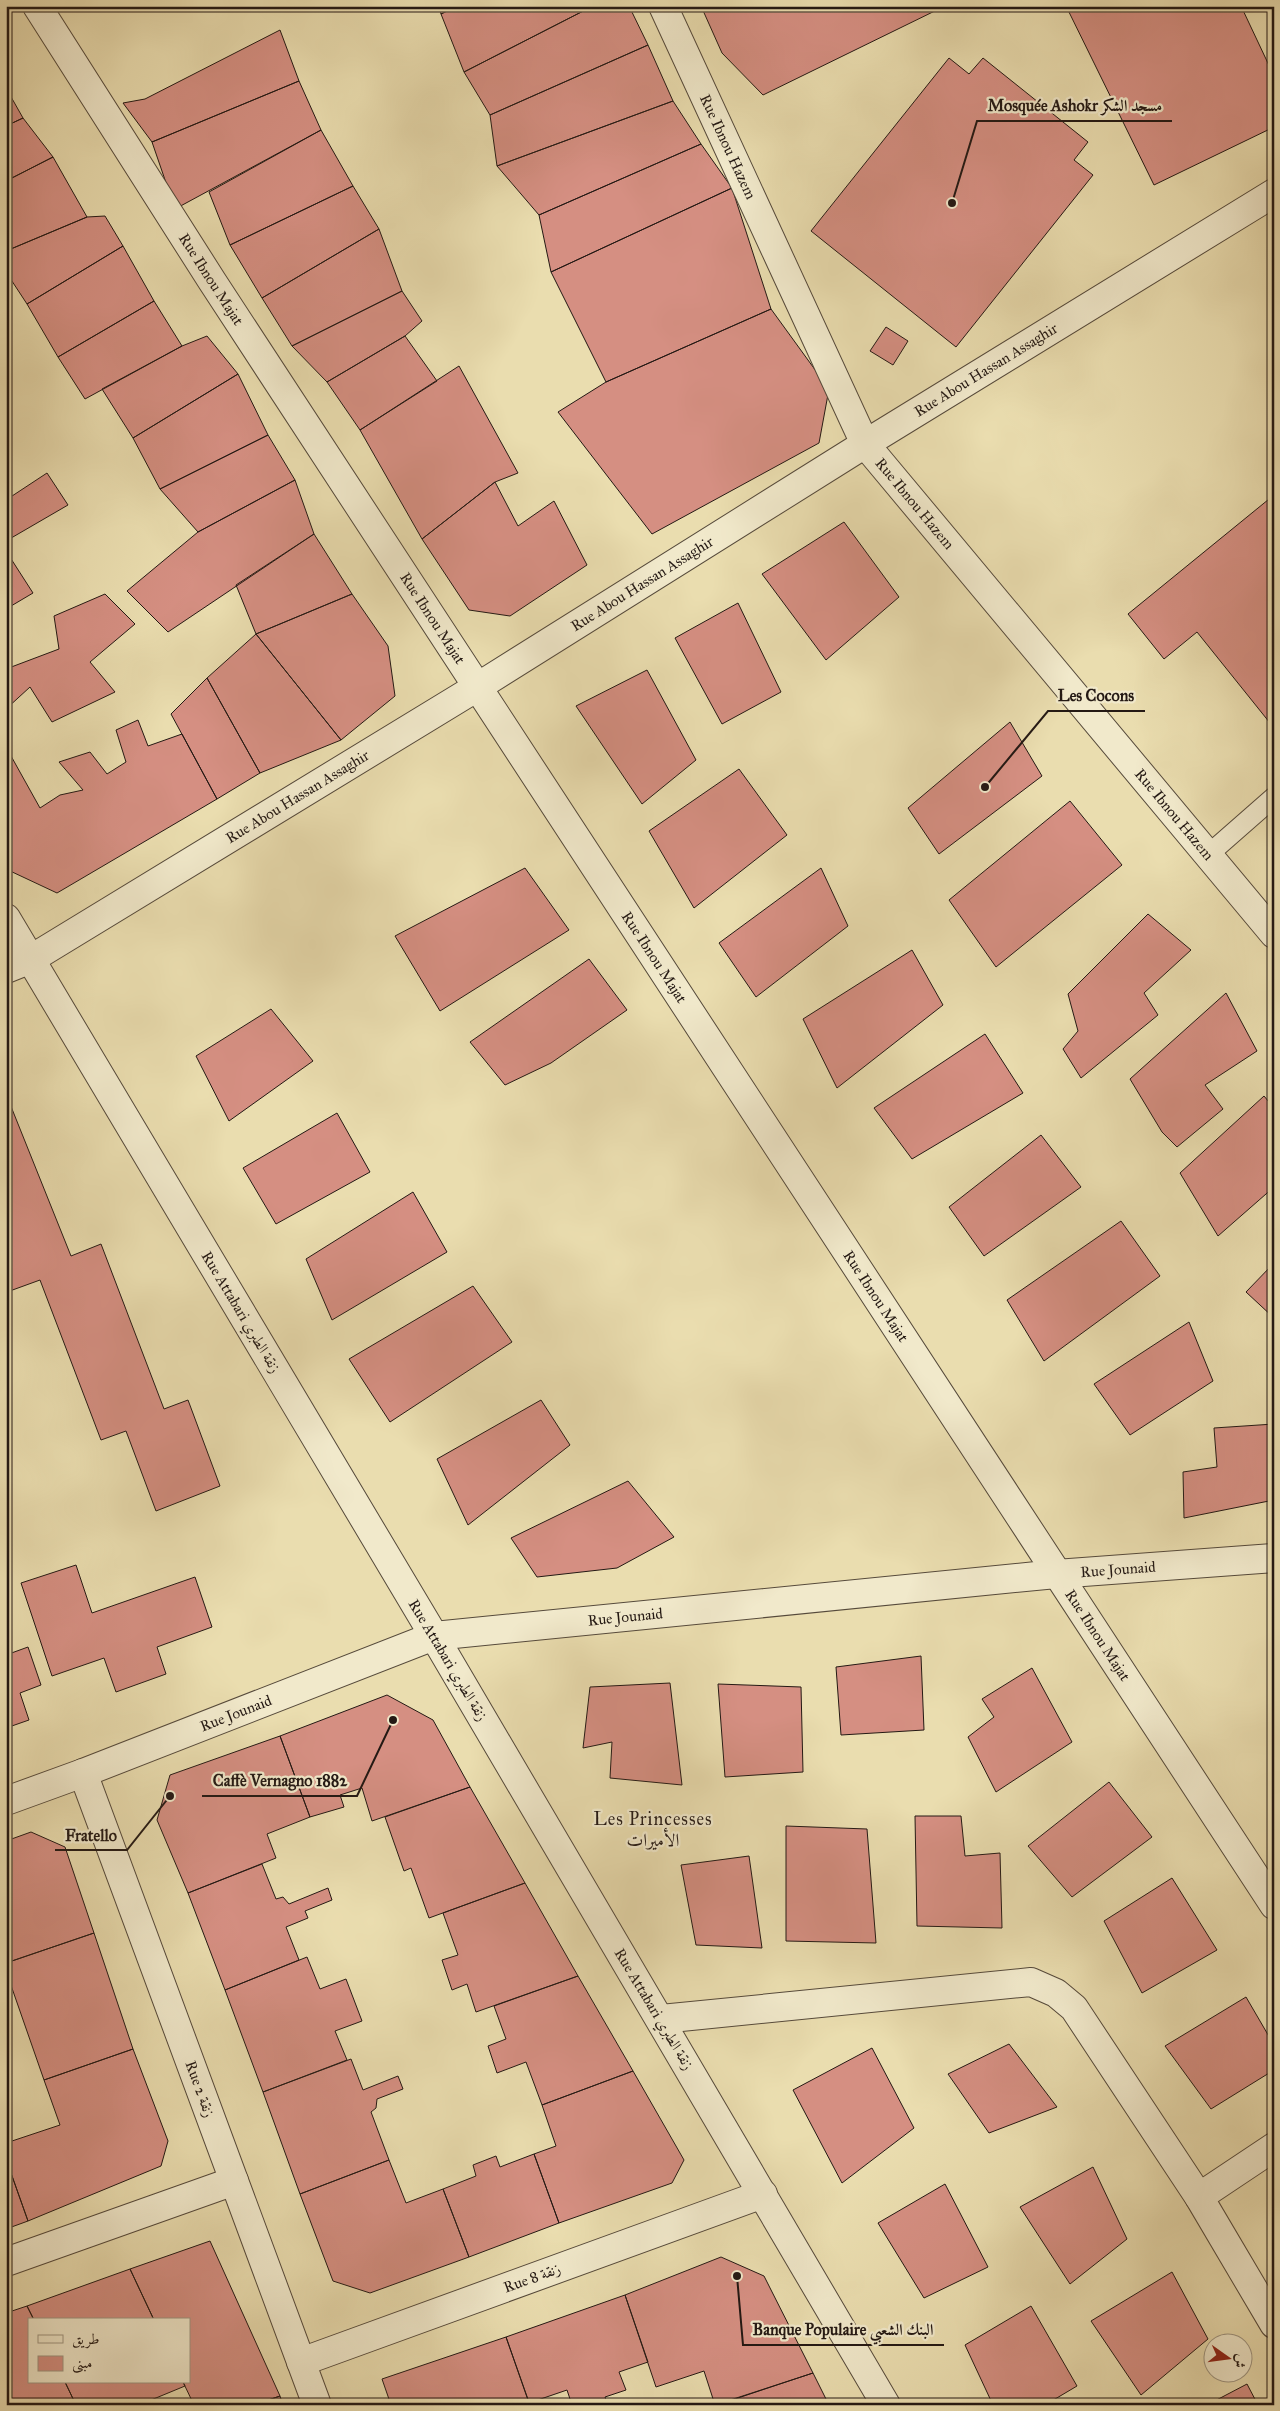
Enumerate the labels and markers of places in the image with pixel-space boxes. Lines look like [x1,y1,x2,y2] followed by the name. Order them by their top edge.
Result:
[977,90,1172,121] callout: Mosquée Ashokr مسجد الشكر
[1048,680,1145,711] callout: Les Cocons
[202,1765,357,1796] callout: Caffè Vernagno 1882
[55,1819,127,1850] callout: Fratello
[743,2314,944,2345] callout: Banque Populaire البنك الشعبي

